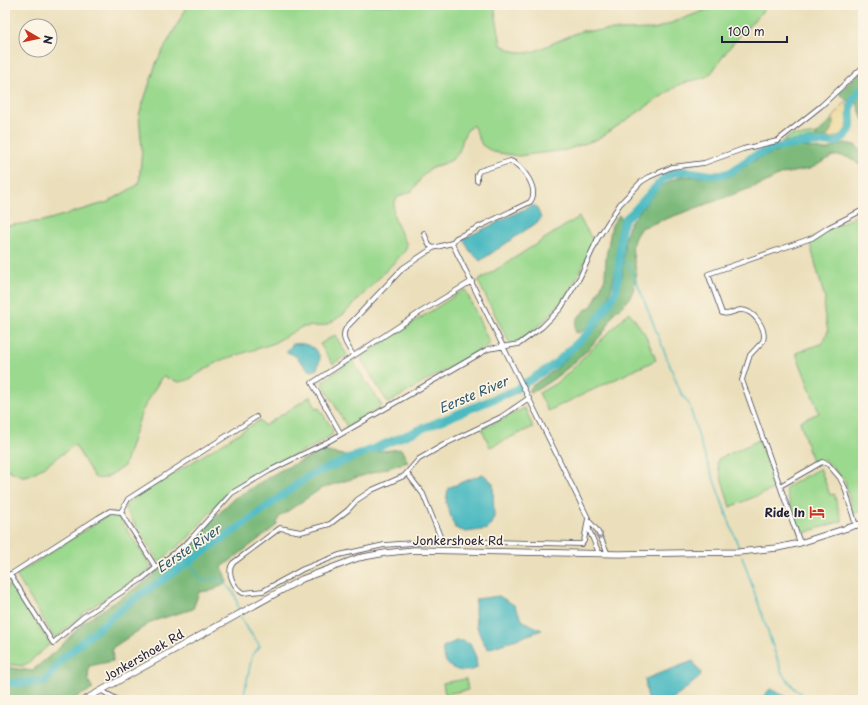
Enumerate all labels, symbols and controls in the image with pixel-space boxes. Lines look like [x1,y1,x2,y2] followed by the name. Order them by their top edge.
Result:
[18,18,58,58] north arrow
[722,18,787,44] scale bar
[728,22,765,40] text: 100 m
[39,34,57,46] text: N
[435,370,513,417] water label: Eerste River
[765,503,805,521] place label: Ride In
[808,503,826,521] hotel icon: Ride In
[152,518,226,576] water label: Eerste River
[413,531,504,549] street label: Jonkershoek Rd
[595,531,603,539] one-way arrow
[99,624,187,686] street label: Jonkershoek Rd

